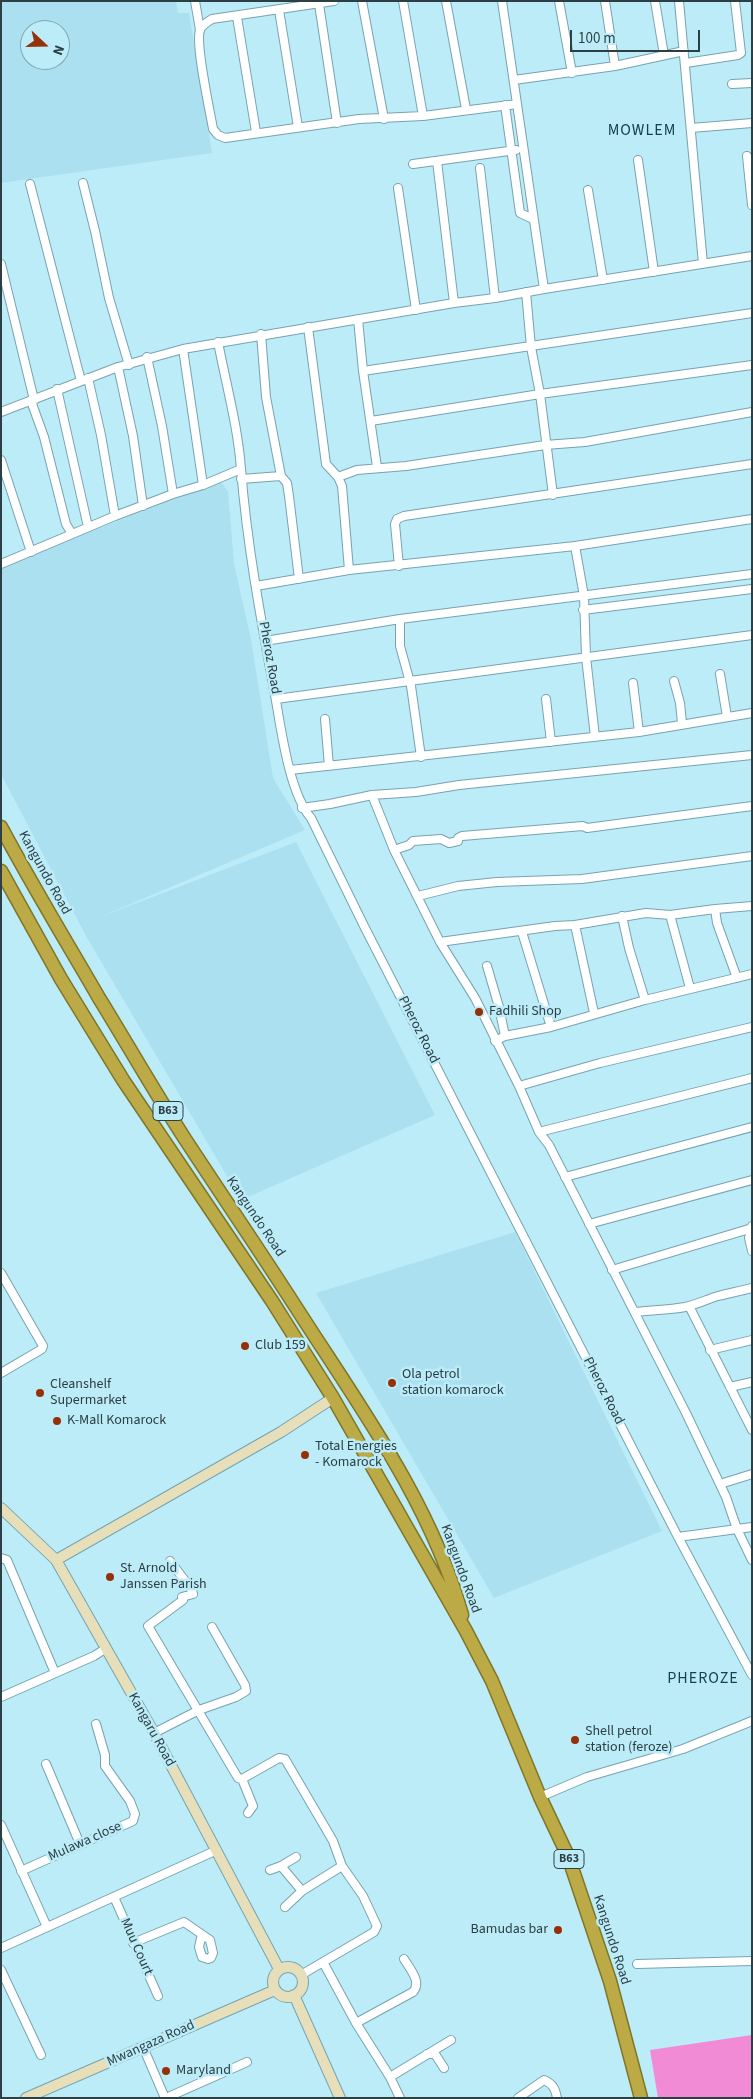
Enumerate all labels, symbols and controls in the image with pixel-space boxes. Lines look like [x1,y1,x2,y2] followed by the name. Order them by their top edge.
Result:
[20,20,70,70] north arrow
[573,20,703,52] scale bar
[578,28,616,49] text: 100 m
[47,42,69,58] text: N
[607,121,677,141] district label: MOWLEM
[254,620,284,696] street label: Pheroz Road
[14,828,74,918] street label: Kangundo Road
[394,993,442,1067] street label: Pheroz Road
[489,1004,562,1020] place label: Fadhili Shop
[473,1006,485,1018] marker: Fadhili Shop
[153,1102,183,1120] road number: B63
[222,1174,288,1260] street label: Kangundo Road
[255,1338,306,1354] place label: Club 159
[239,1340,251,1352] marker: Club 159
[579,1354,627,1428] street label: Pheroz Road
[402,1367,504,1400] place label: Ola petrol station komarock
[50,1377,126,1410] place label: Cleanshelf Supermarket
[386,1377,398,1389] marker: Ola petrol station komarock
[34,1387,46,1399] marker: Cleanshelf Supermarket
[67,1413,166,1429] place label: K-Mall Komarock
[51,1415,63,1427] marker: K-Mall Komarock
[315,1439,397,1471] place label: Total Energies - Komarock
[299,1449,311,1461] marker: Total Energies - Komarock
[436,1522,484,1616] street label: Kangundo Road
[120,1561,207,1594] place label: St. Arnold Janssen Parish
[104,1571,116,1583] marker: St. Arnold Janssen Parish
[666,1669,740,1689] district label: PHEROZE
[124,1690,178,1770] street label: Kangaru Road
[585,1724,672,1756] place label: Shell petrol station (feroze)
[569,1734,581,1746] marker: Shell petrol station (feroze)
[46,1818,124,1866] street label: Mulawa close
[554,1850,584,1868] road number: B63
[589,1893,633,1987] street label: Kangundo Road
[116,1916,156,1978] street label: Muu Court
[471,1922,548,1938] place label: Bamudas bar
[552,1924,564,1936] marker: Bamudas bar
[105,2017,197,2071] street label: Mwangaza Road
[176,2063,231,2079] place label: Maryland
[160,2065,172,2077] marker: Maryland

